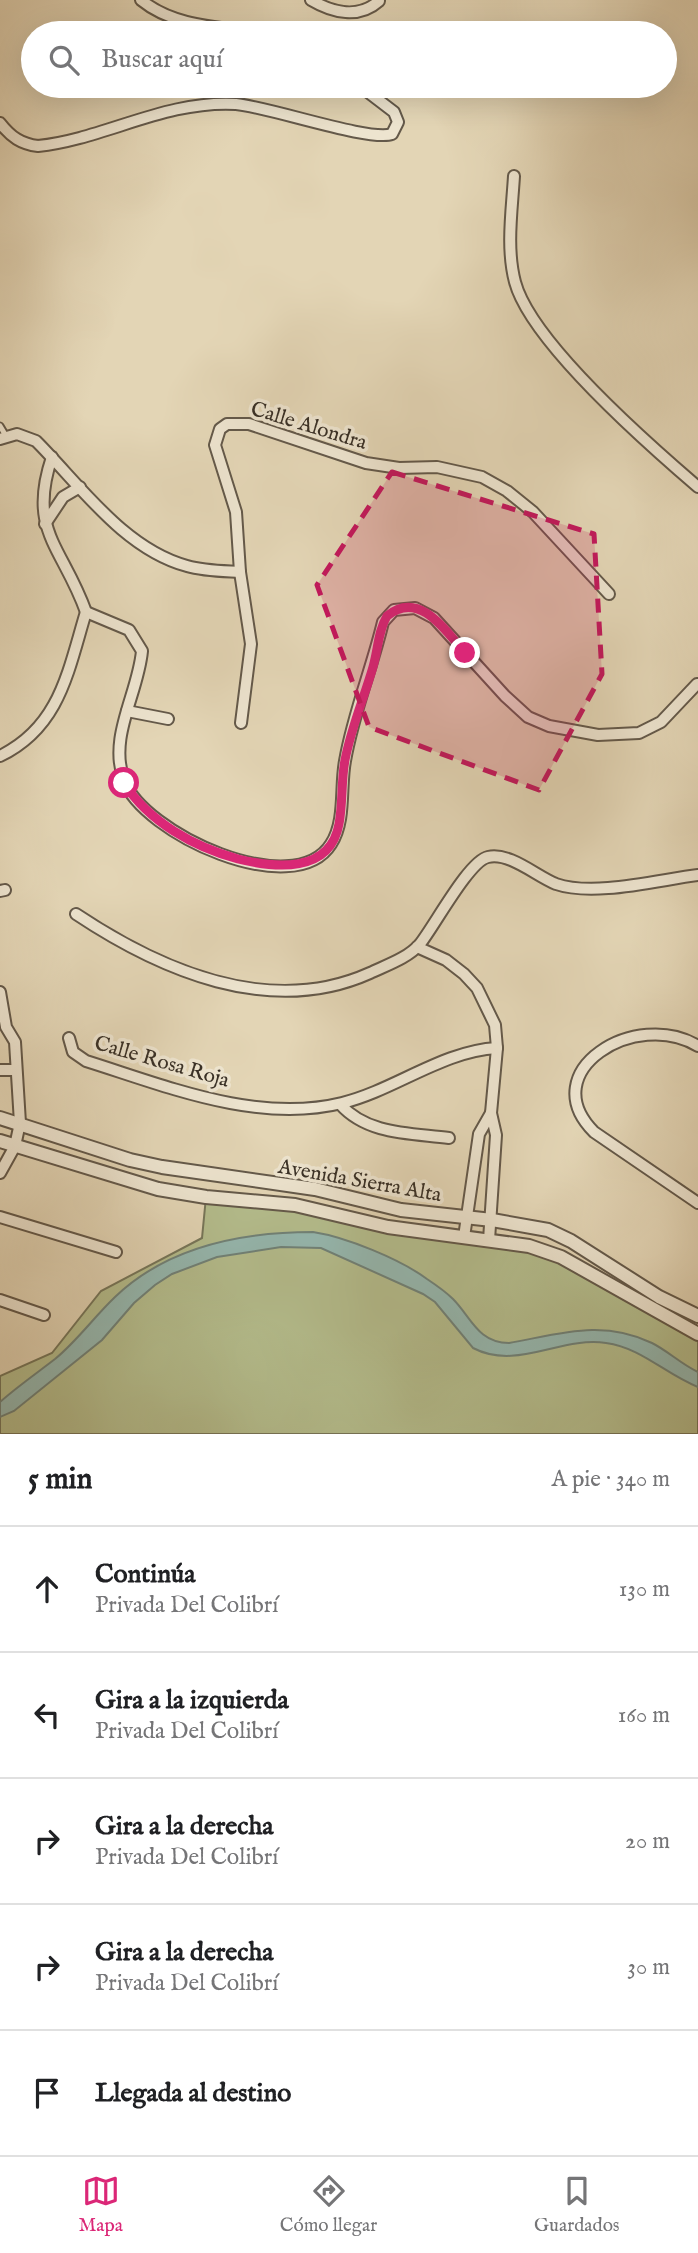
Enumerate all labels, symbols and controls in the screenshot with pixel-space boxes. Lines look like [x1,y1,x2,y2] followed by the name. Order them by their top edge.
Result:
[21,21,677,98] search box
[45,41,83,79] icon: search
[101,43,223,76] text: Buscar aquí
[247,396,371,457] street label: Calle Alondra
[449,637,480,668] route end
[108,767,139,798] route start
[91,1030,233,1095] street label: Calle Rosa Roja
[275,1154,444,1209] street label: Avenida Sierra Alta
[28,1461,93,1499] text: 5 min
[551,1465,670,1494] text: A pie · 340 m
[95,1558,196,1591] text: Continúa
[28,1570,66,1608] icon: ahead
[619,1575,670,1604] text: 130 m
[95,1591,278,1620] text: Privada Del Colibrí
[95,1684,289,1717] text: Gira a la izquierda
[28,1696,66,1734] icon: left
[618,1701,670,1730] text: 160 m
[95,1717,278,1746] text: Privada Del Colibrí
[95,1810,274,1843] text: Gira a la derecha
[28,1822,66,1860] icon: right
[625,1827,670,1856] text: 20 m
[95,1843,278,1872] text: Privada Del Colibrí
[95,1936,274,1969] text: Gira a la derecha
[28,1948,66,1986] icon: right
[627,1953,670,1982] text: 30 m
[95,1969,278,1998] text: Privada Del Colibrí
[28,2074,66,2112] icon: arrive
[95,2077,291,2110] text: Llegada al destino
[78,2172,123,2238] tab: Mapa
[280,2172,377,2238] tab: Cómo llegar
[534,2172,620,2238] tab: Guardados

